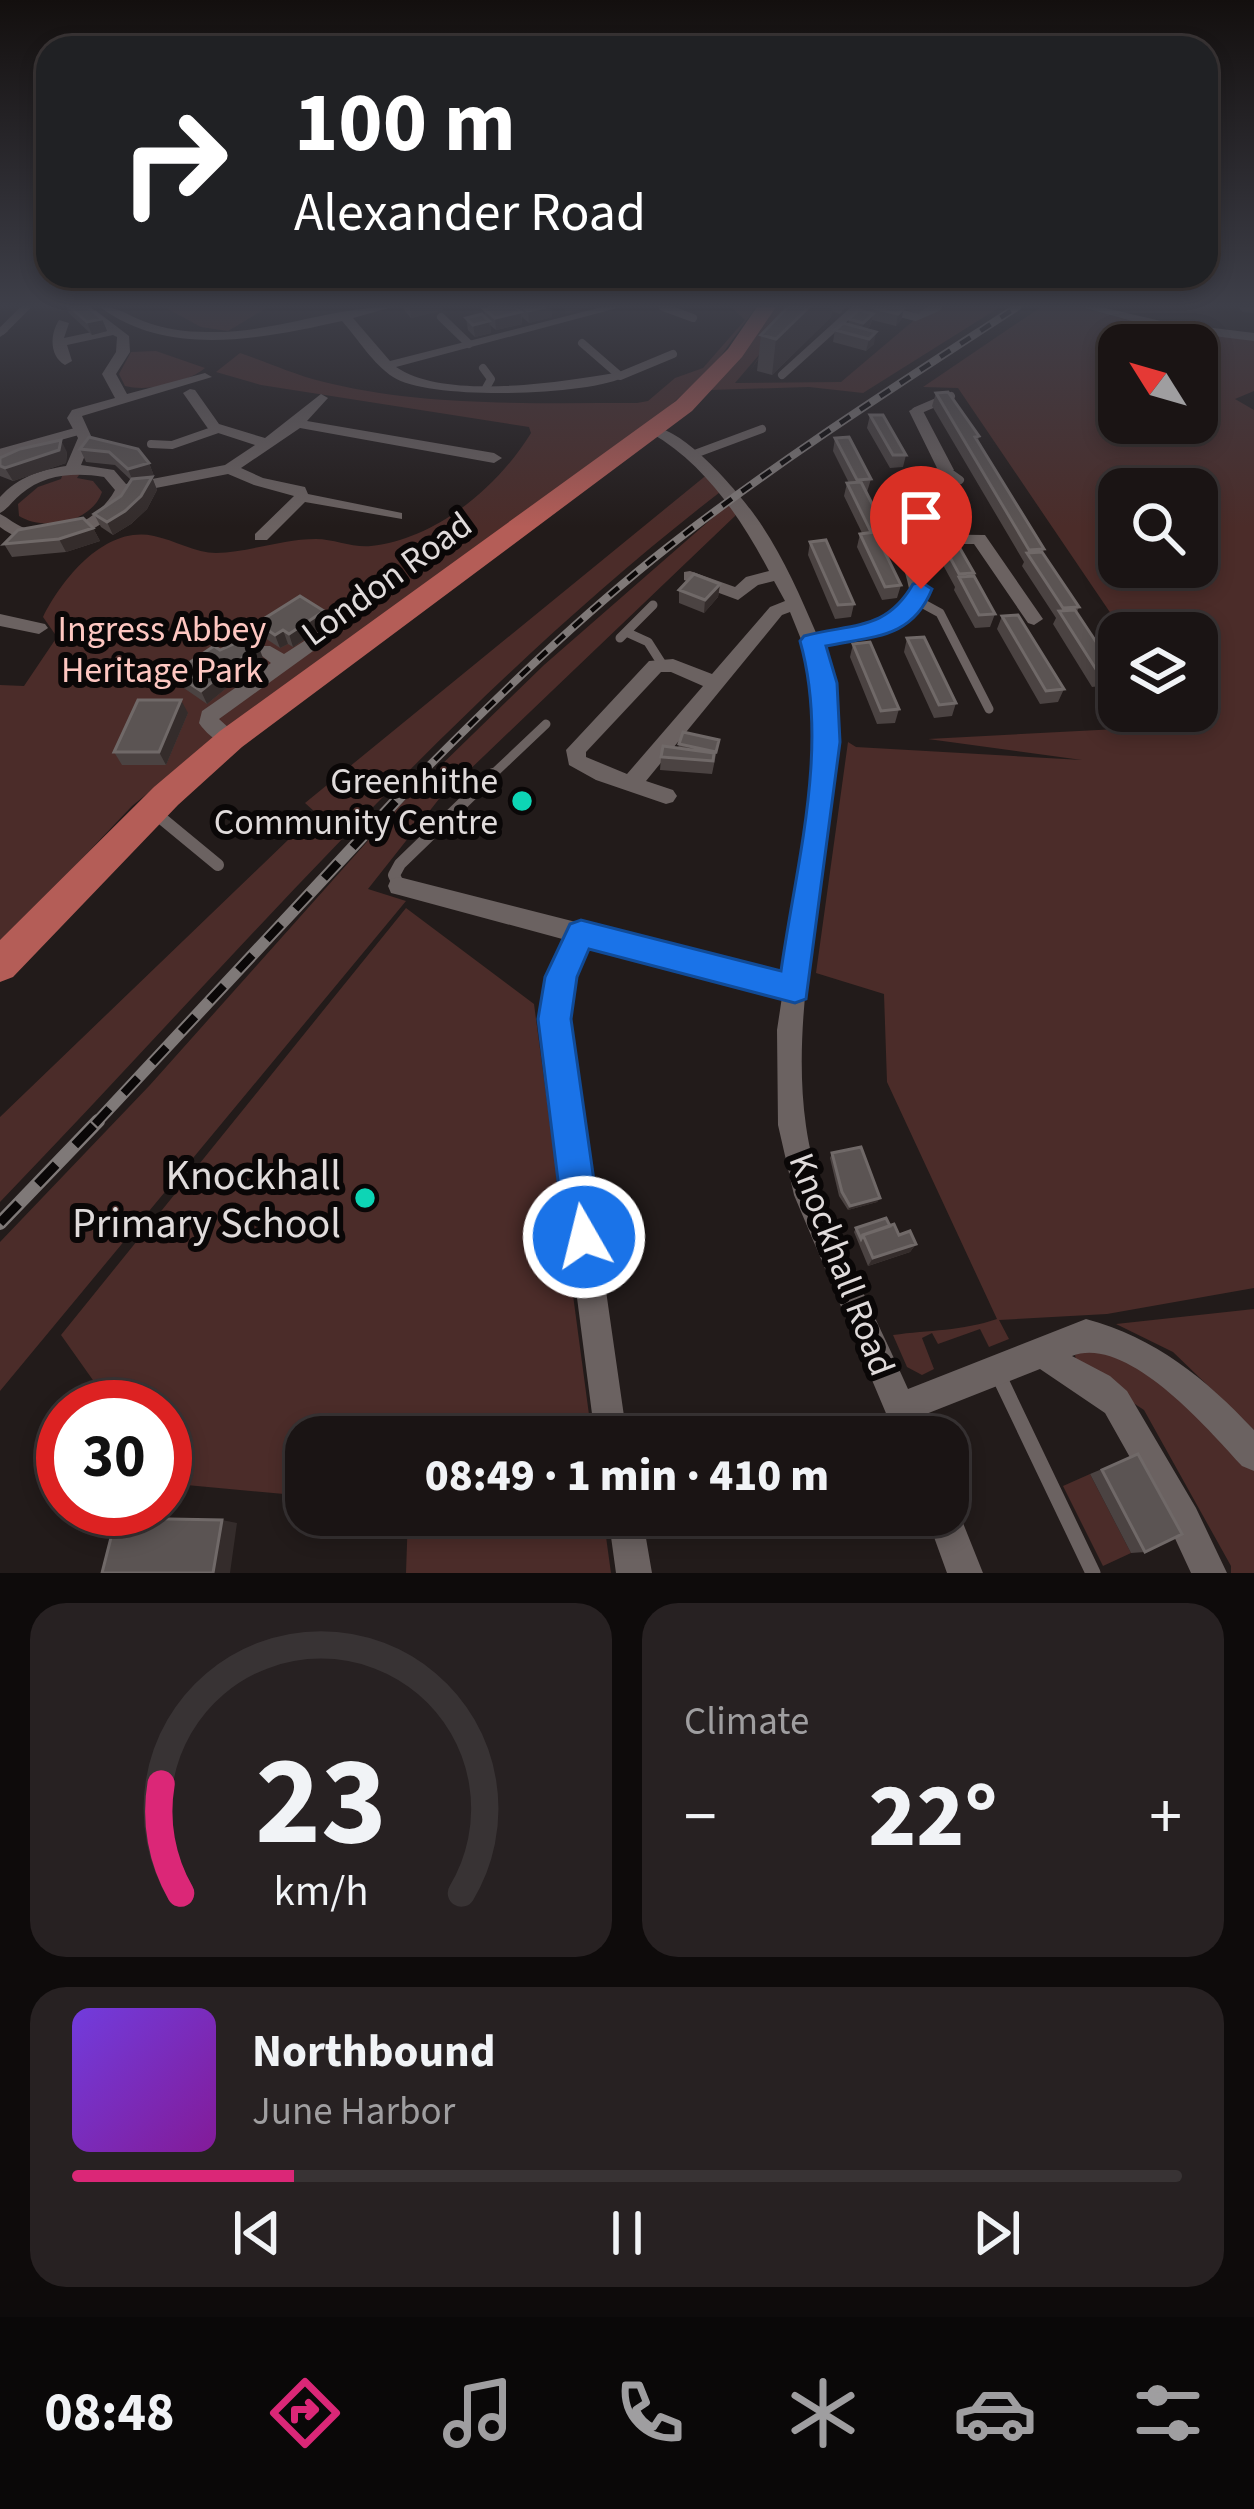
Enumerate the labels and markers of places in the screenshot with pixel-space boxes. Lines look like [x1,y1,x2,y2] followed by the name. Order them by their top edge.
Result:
[870,466,972,589] pin
[214,756,498,848] place label: Greenhithe Community Centre
[509,788,535,814] marker: Greenhithe Community Centre
[72,1146,341,1254] place label: Knockhall Primary School
[352,1185,378,1211] marker: Knockhall Primary School

